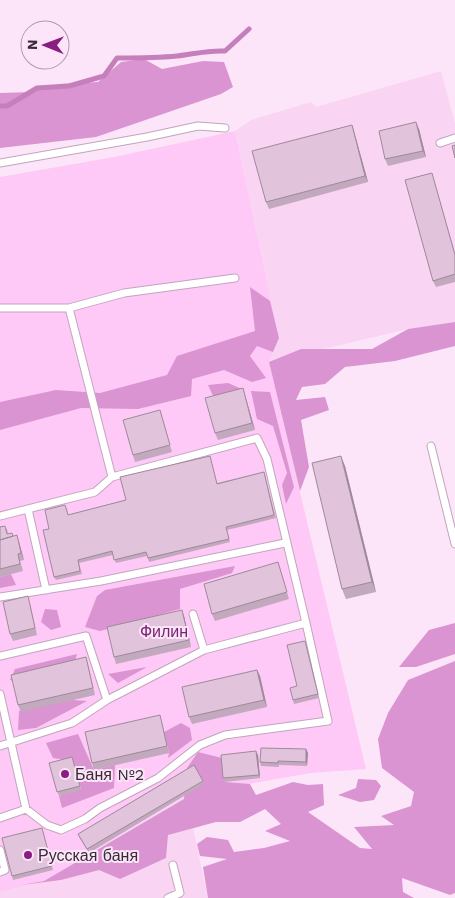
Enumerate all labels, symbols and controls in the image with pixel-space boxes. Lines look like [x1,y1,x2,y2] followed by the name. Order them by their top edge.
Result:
[20,20,70,70] north arrow
[24,39,40,50] text: N
[140,622,188,641] park label: Филин
[75,765,144,784] place label: Баня №2
[59,768,71,780] marker: Баня №2
[38,846,138,865] place label: Русская баня
[22,849,34,861] marker: Русская баня

